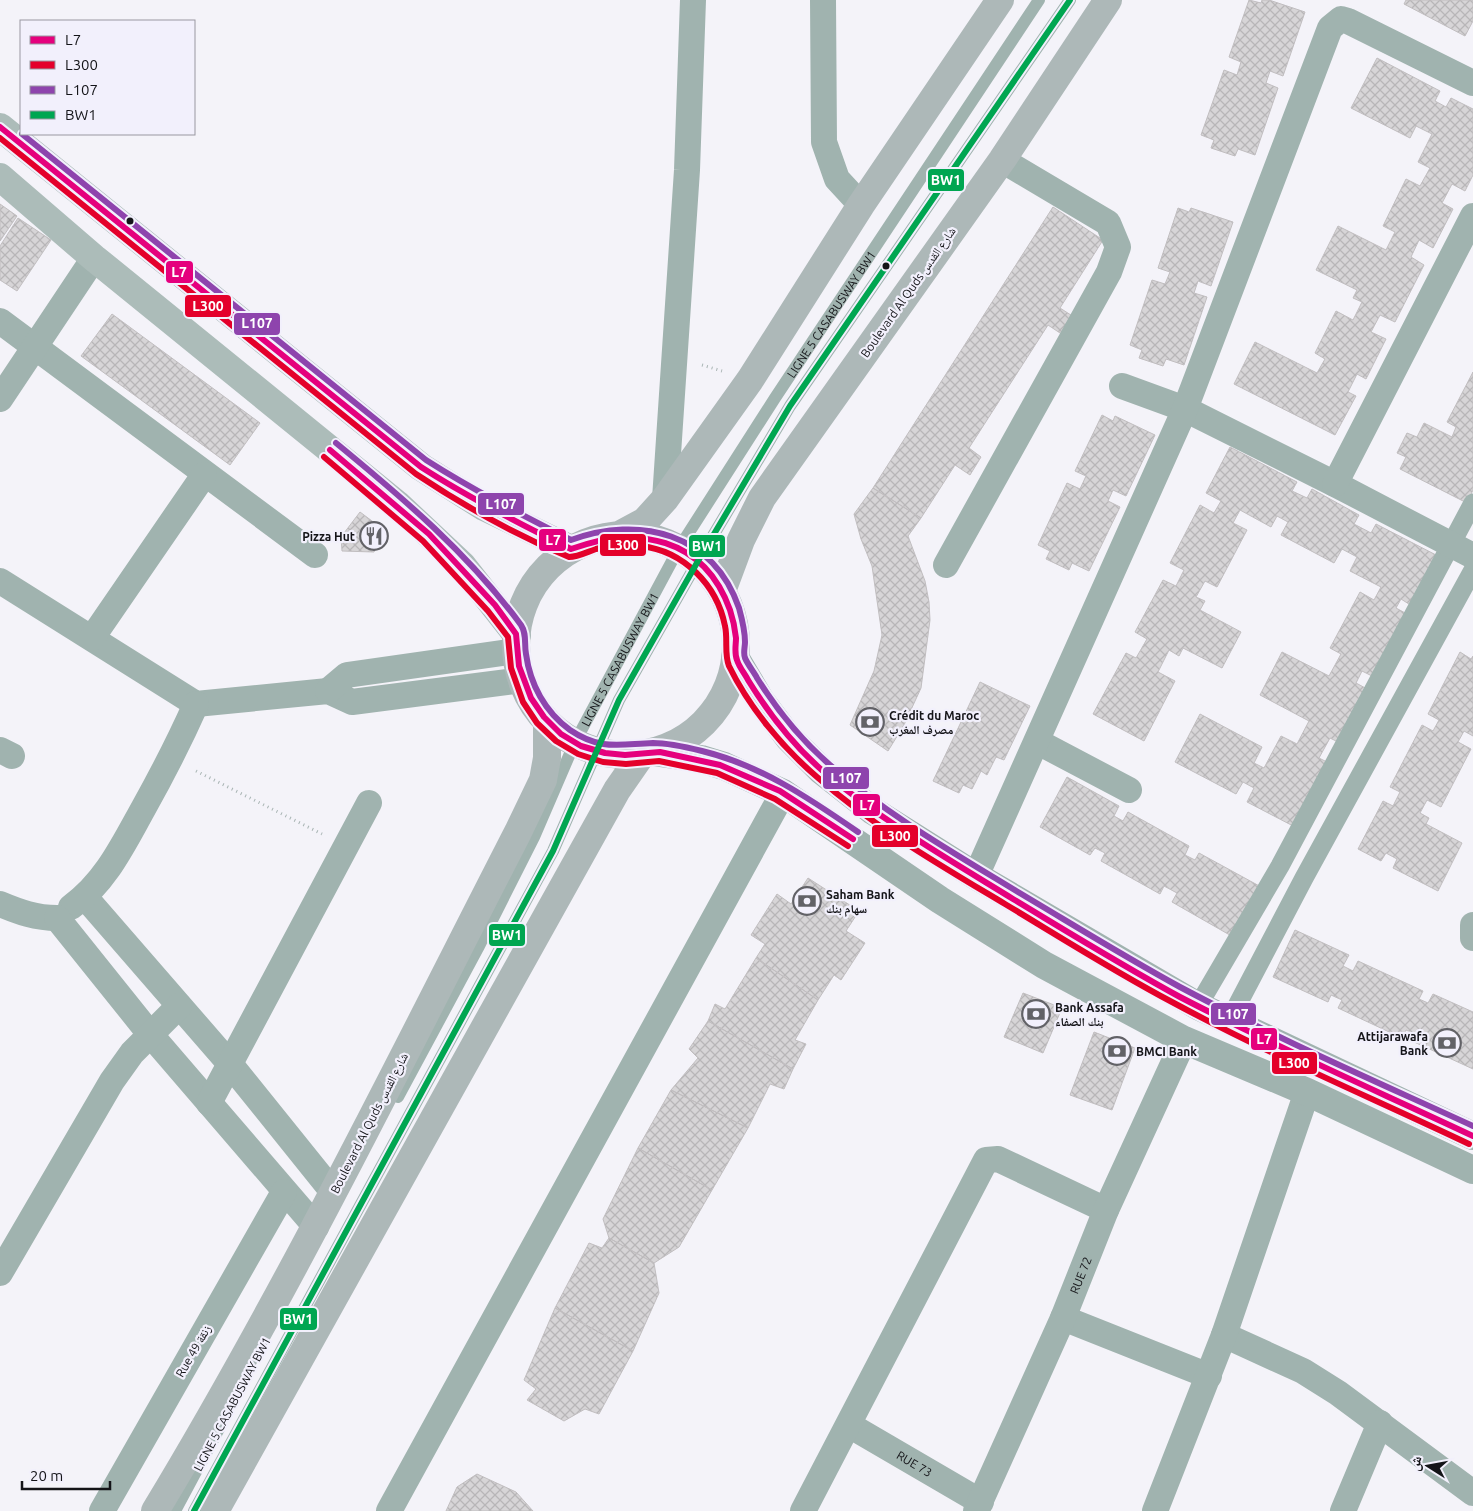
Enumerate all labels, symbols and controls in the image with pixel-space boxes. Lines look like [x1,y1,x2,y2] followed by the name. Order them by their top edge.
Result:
[20,20,195,135] legend
[65,31,81,48] text: L7
[65,56,98,73] text: L300
[65,81,98,98] text: L107
[65,106,97,123] text: BW1
[927,168,965,192] line badge: BW1
[931,172,961,188] text: BW1
[125,216,135,226] unlabelled marker
[858,224,960,361] street label: Boulevard Al Quds شارع القدس
[784,248,878,380] street label: LIGNE 5 CASABUSWAY BW1
[165,260,194,284] line badge: L7
[881,261,891,271] unlabelled marker
[171,264,187,280] text: L7
[184,294,232,318] line badge: L300
[192,298,224,314] text: L300
[233,312,281,336] line badge: L107
[241,315,273,331] text: L107
[477,492,525,516] line badge: L107
[485,496,517,512] text: L107
[359,521,389,551] restaurant icon: Pizza Hut
[538,528,567,552] line badge: L7
[302,530,355,543] place label: Pizza Hut
[545,532,561,548] text: L7
[599,533,647,557] line badge: L300
[688,534,726,558] line badge: BW1
[607,537,639,553] text: L300
[692,538,722,554] text: BW1
[578,590,661,728] street label: LIGNE 5 CASABUSWAY BW1
[855,707,885,737] bank icon: Crédit du Maroc مصرف المغرب
[889,709,979,737] place label: Crédit du Maroc مصرف المغرب
[822,766,870,790] line badge: L107
[830,770,862,786] text: L107
[852,793,881,817] line badge: L7
[859,797,875,813] text: L7
[871,824,919,848] line badge: L300
[879,828,911,844] text: L300
[792,886,822,916] bank icon: Saham Bank سهام بنك
[826,888,895,917] place label: Saham Bank سهام بنك
[488,923,526,947] line badge: BW1
[492,927,522,943] text: BW1
[1021,999,1051,1029] bank icon: Bank Assafa بنك الصفاء
[1055,1001,1124,1029] place label: Bank Assafa بنك الصفاء
[1210,1002,1257,1026] line badge: L107
[1217,1006,1249,1022] text: L107
[1250,1027,1278,1051] line badge: L7
[1432,1028,1462,1058] bank icon: Attijarawafa Bank
[1357,1030,1428,1057] place label: Attijarawafa Bank
[1256,1031,1272,1047] text: L7
[1102,1036,1132,1066] bank icon: BMCI Bank
[1136,1045,1197,1058] place label: BMCI Bank
[328,1051,412,1196] street label: Boulevard Al Quds شارع القدس
[1271,1051,1318,1075] line badge: L300
[1278,1055,1310,1071] text: L300
[1067,1255,1093,1295] street label: RUE 72
[279,1307,318,1331] line badge: BW1
[283,1311,313,1327] text: BW1
[173,1322,213,1379] street label: Rue 49 زنقة
[191,1335,273,1473] street label: LIGNE 5 CASABUSWAY BW1
[1403,1441,1453,1491] north arrow
[895,1448,935,1479] street label: RUE 73
[1406,1455,1426,1473] text: ش
[22,1458,110,1490] scale bar
[30,1467,63,1484] text: 20 m

